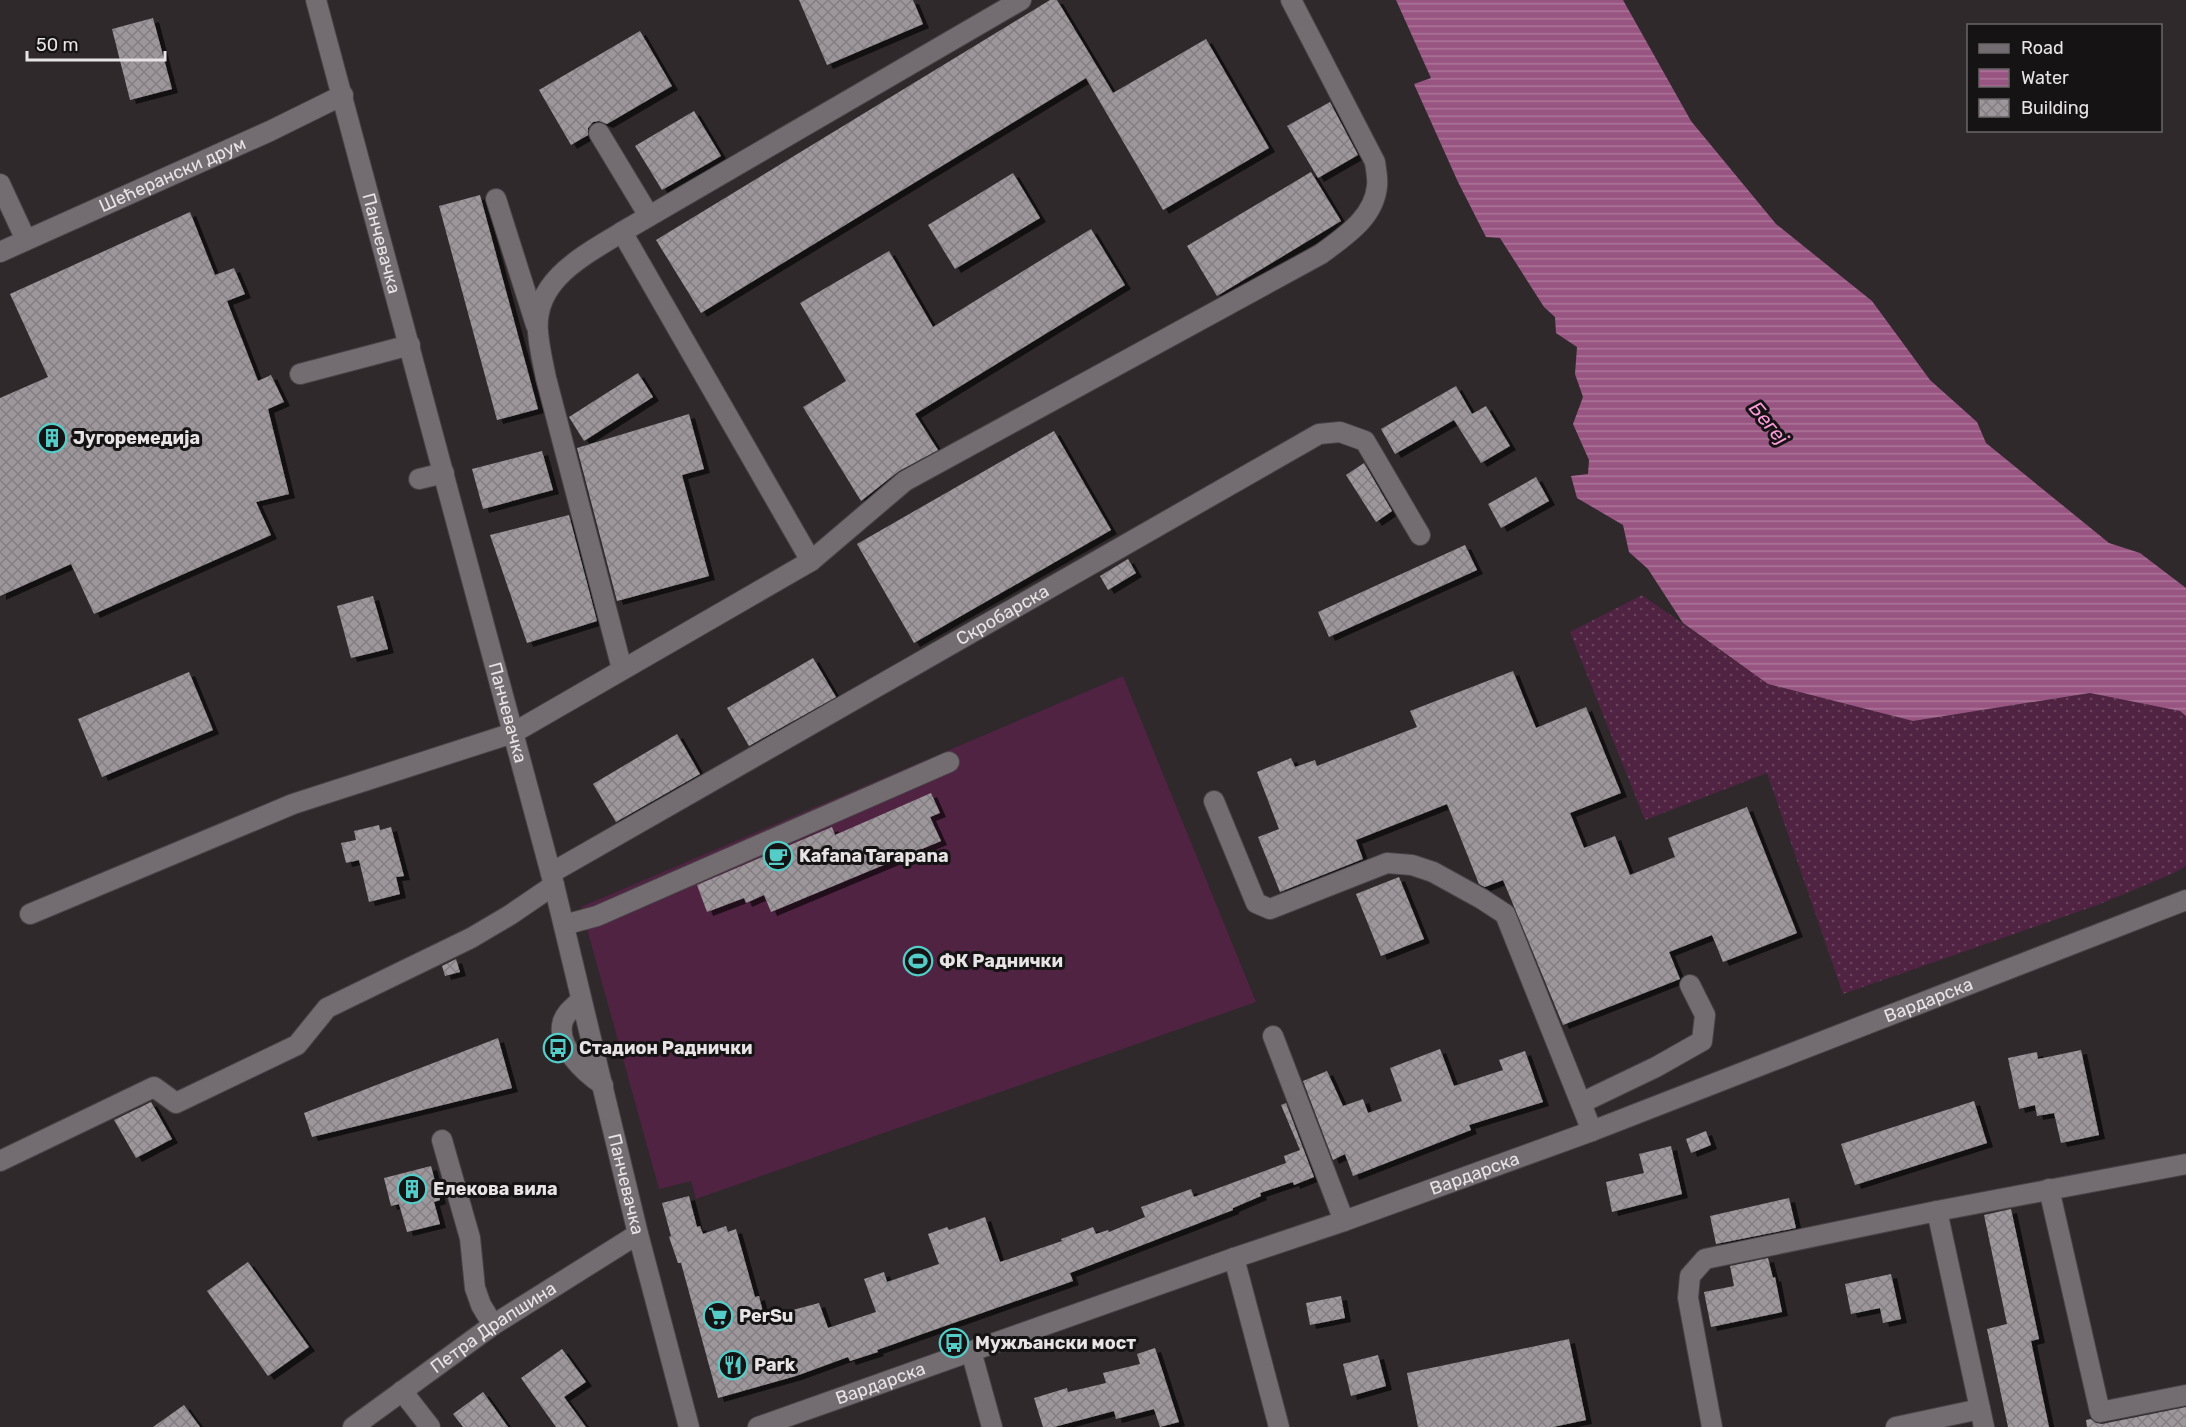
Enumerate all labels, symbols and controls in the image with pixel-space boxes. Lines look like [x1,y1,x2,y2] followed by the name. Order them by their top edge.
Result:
[27,24,165,62] scale bar
[1967,24,2162,132] legend
[36,34,79,56] text: 50 m
[2021,37,2064,59] text: Road
[2021,67,2069,89] text: Water
[2021,97,2089,119] text: Building
[96,132,249,217] street label: Шећерански друм
[357,191,405,296] street label: Панчевачка
[1744,397,1794,450] water label: Бегеј
[36,422,68,454] building icon: Југоремедија
[73,427,200,449] place label: Југоремедија
[952,580,1053,650] street label: Скробарска
[484,660,532,765] street label: Панчевачка
[762,840,794,872] cafe icon: Kafana Tarapana
[799,845,949,867] place label: Kafana Tarapana
[902,945,934,977] sports icon: ФК Раднички
[939,950,1063,972] place label: ФК Раднички
[1881,973,1976,1027] street label: Вардарска
[542,1032,574,1064] bus stop icon: Стадион Раднички
[579,1037,753,1059] place label: Стадион Раднички
[603,1131,649,1237] street label: Панчевачка
[1427,1147,1522,1200] street label: Вардарска
[396,1173,428,1205] building icon: Елекова вила
[433,1178,558,1200] place label: Елекова вила
[426,1277,560,1378] street label: Петра Драпшина
[702,1300,734,1332] supermarket icon: PerSu
[739,1305,793,1327] place label: PerSu
[938,1327,970,1359] bus stop icon: Мужљански мост
[975,1332,1136,1354] place label: Мужљански мост
[717,1349,749,1381] restaurant icon: Park
[754,1354,796,1376] place label: Park
[833,1357,928,1410] street label: Вардарска

